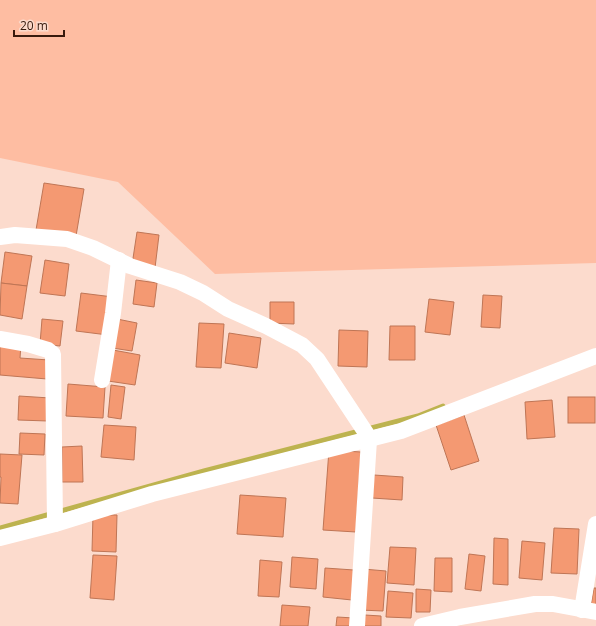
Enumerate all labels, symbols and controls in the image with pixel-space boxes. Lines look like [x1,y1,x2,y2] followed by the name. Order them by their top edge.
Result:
[14,12,64,38] scale bar
[20,17,48,34] text: 20 m

